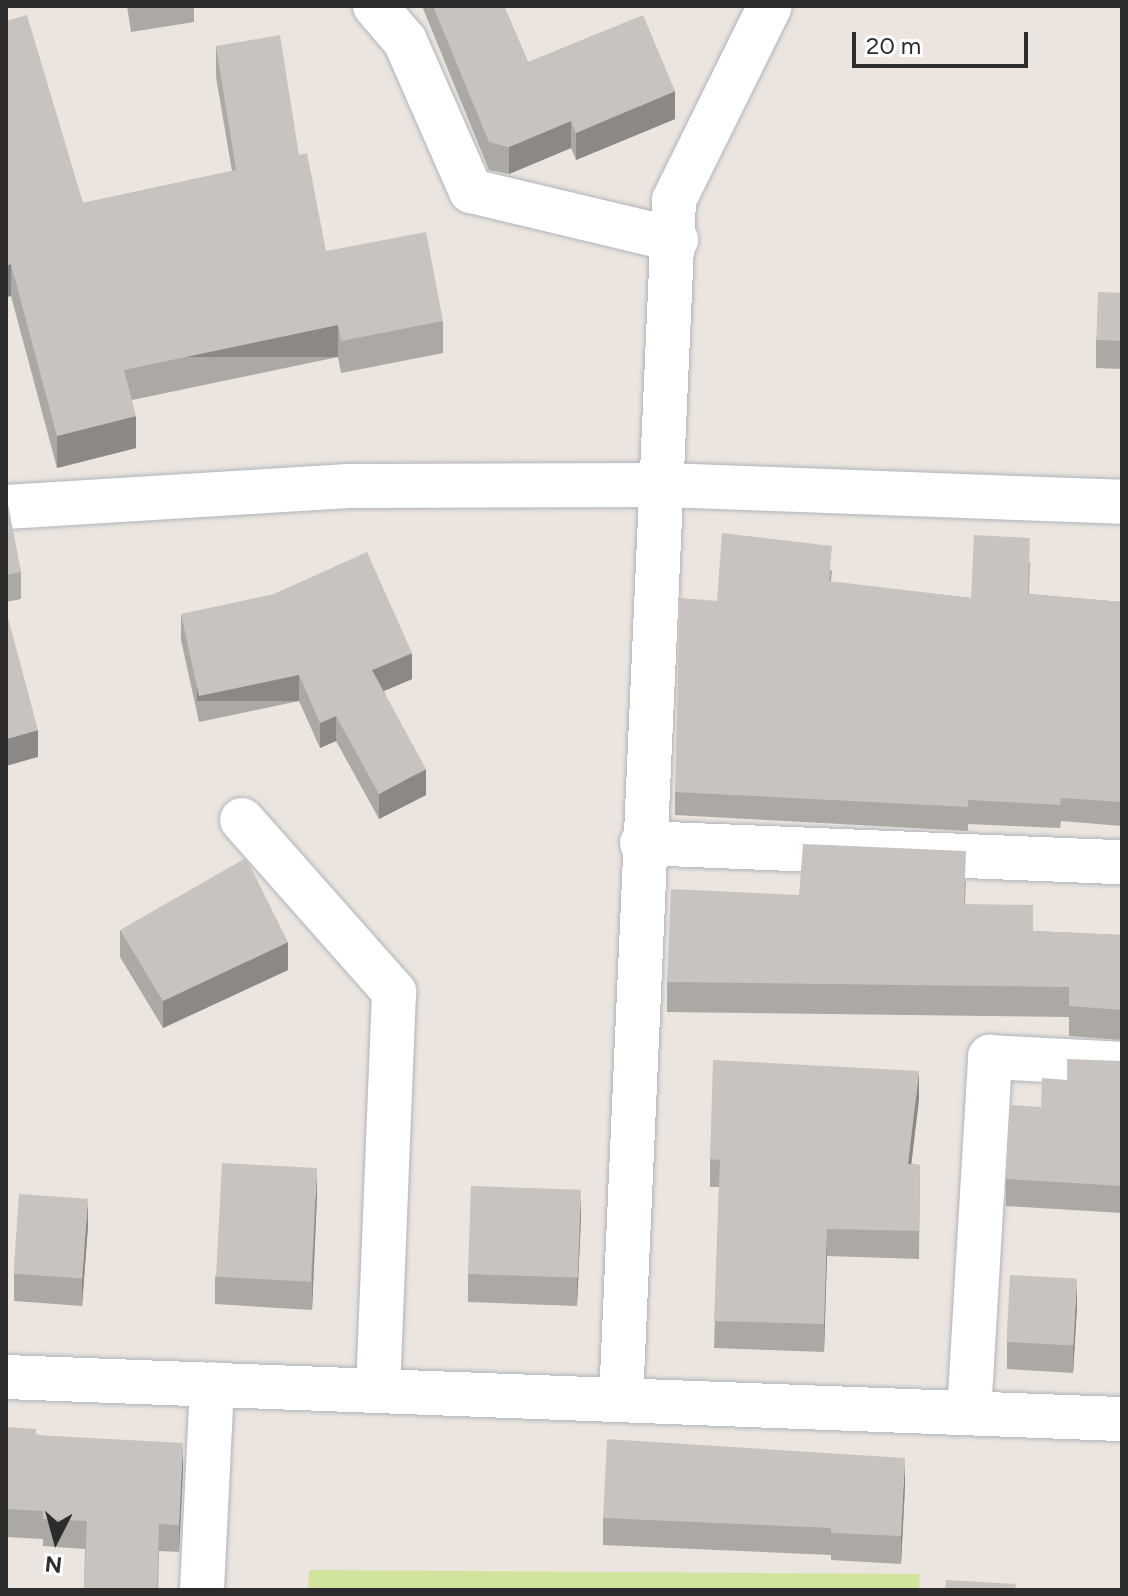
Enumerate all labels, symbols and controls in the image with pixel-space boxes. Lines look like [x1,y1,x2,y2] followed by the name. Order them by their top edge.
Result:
[856,16,1032,66] scale bar
[866,31,921,60] text: 20 m
[16,1500,96,1580] north arrow
[44,1550,63,1579] text: N

